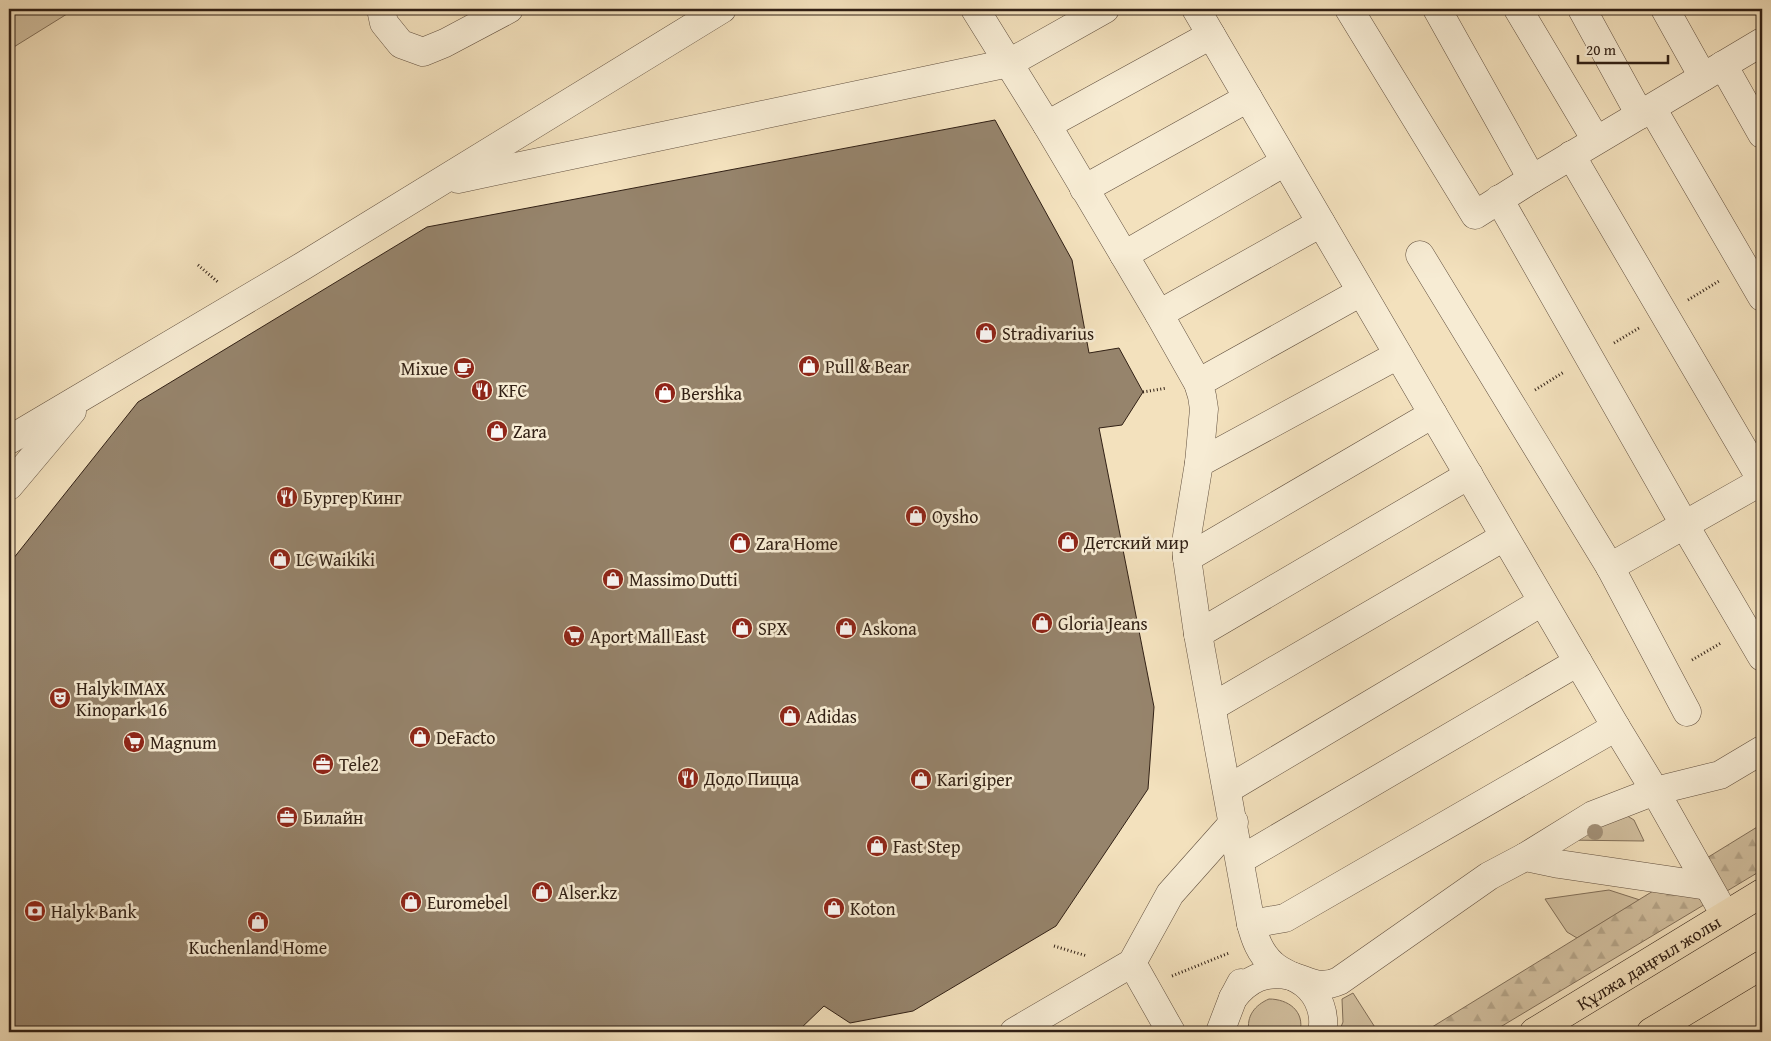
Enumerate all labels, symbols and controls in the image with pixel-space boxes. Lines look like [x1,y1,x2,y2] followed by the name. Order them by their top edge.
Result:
[1578,32,1668,64] scale bar
[1586,39,1617,60] text: 20 m
[1002,320,1094,347] place label: Stradivarius
[974,321,998,345] shop icon: Stradivarius
[825,353,910,380] place label: Pull & Bear
[797,354,821,378] shop icon: Pull & Bear
[401,355,448,382] place label: Mixue
[452,356,476,380] cafe icon: Mixue
[498,377,527,404] place label: KFC
[470,378,494,402] restaurant icon: KFC
[681,380,742,407] place label: Bershka
[653,381,677,405] shop icon: Bershka
[513,418,547,445] place label: Zara
[485,419,509,443] shop icon: Zara
[303,484,402,511] place label: Бургер Кинг
[275,485,299,509] restaurant icon: Бургер Кинг
[932,503,978,530] place label: Oysho
[904,504,928,528] shop icon: Oysho
[1083,529,1189,556] place label: Детский мир
[756,530,838,557] place label: Zara Home
[1056,530,1080,554] shop icon: Детский мир
[728,531,752,555] shop icon: Zara Home
[296,546,375,573] place label: LC Waikiki
[268,547,292,571] shop icon: LC Waikiki
[629,566,738,593] place label: Massimo Dutti
[601,567,625,591] shop icon: Massimo Dutti
[1058,610,1148,637] place label: Gloria Jeans
[1030,611,1054,635] shop icon: Gloria Jeans
[758,615,788,642] place label: SPX
[862,615,917,642] place label: Askona
[730,616,754,640] shop icon: SPX
[834,616,858,640] shop icon: Askona
[590,623,707,650] place label: Aport Mall East
[562,624,586,648] supermarket icon: Aport Mall East
[76,675,167,723] place label: Halyk IMAX Kinopark 16
[48,686,72,710] theatre icon: Halyk IMAX Kinopark 16
[806,703,857,730] place label: Adidas
[778,704,802,728] shop icon: Adidas
[436,724,495,751] place label: DeFacto
[408,725,432,749] shop icon: DeFacto
[150,729,217,756] place label: Magnum
[122,730,146,754] supermarket icon: Magnum
[339,751,379,778] place label: Tele2
[311,752,335,776] office icon: Tele2
[703,765,799,792] place label: Додо Пицца
[676,766,700,790] restaurant icon: Додо Пицца
[937,766,1013,793] place label: Kari giper
[909,767,933,791] shop icon: Kari giper
[303,804,364,831] place label: Билайн
[275,805,299,829] office icon: Билайн
[893,833,961,860] place label: Fast Step
[865,834,889,858] shop icon: Fast Step
[558,879,617,906] place label: Alser.kz
[530,880,554,904] shop icon: Alser.kz
[427,889,508,916] place label: Euromebel
[399,890,423,914] shop icon: Euromebel
[850,895,895,922] place label: Koton
[822,896,846,920] shop icon: Koton
[51,898,137,925] place label: Halyk Bank
[23,899,47,923] bank icon: Halyk Bank
[1571,908,1726,1017] street label: Құлжа даңғыл жолы
[246,910,270,934] shop icon: Kuchenland Home
[189,934,327,961] place label: Kuchenland Home

